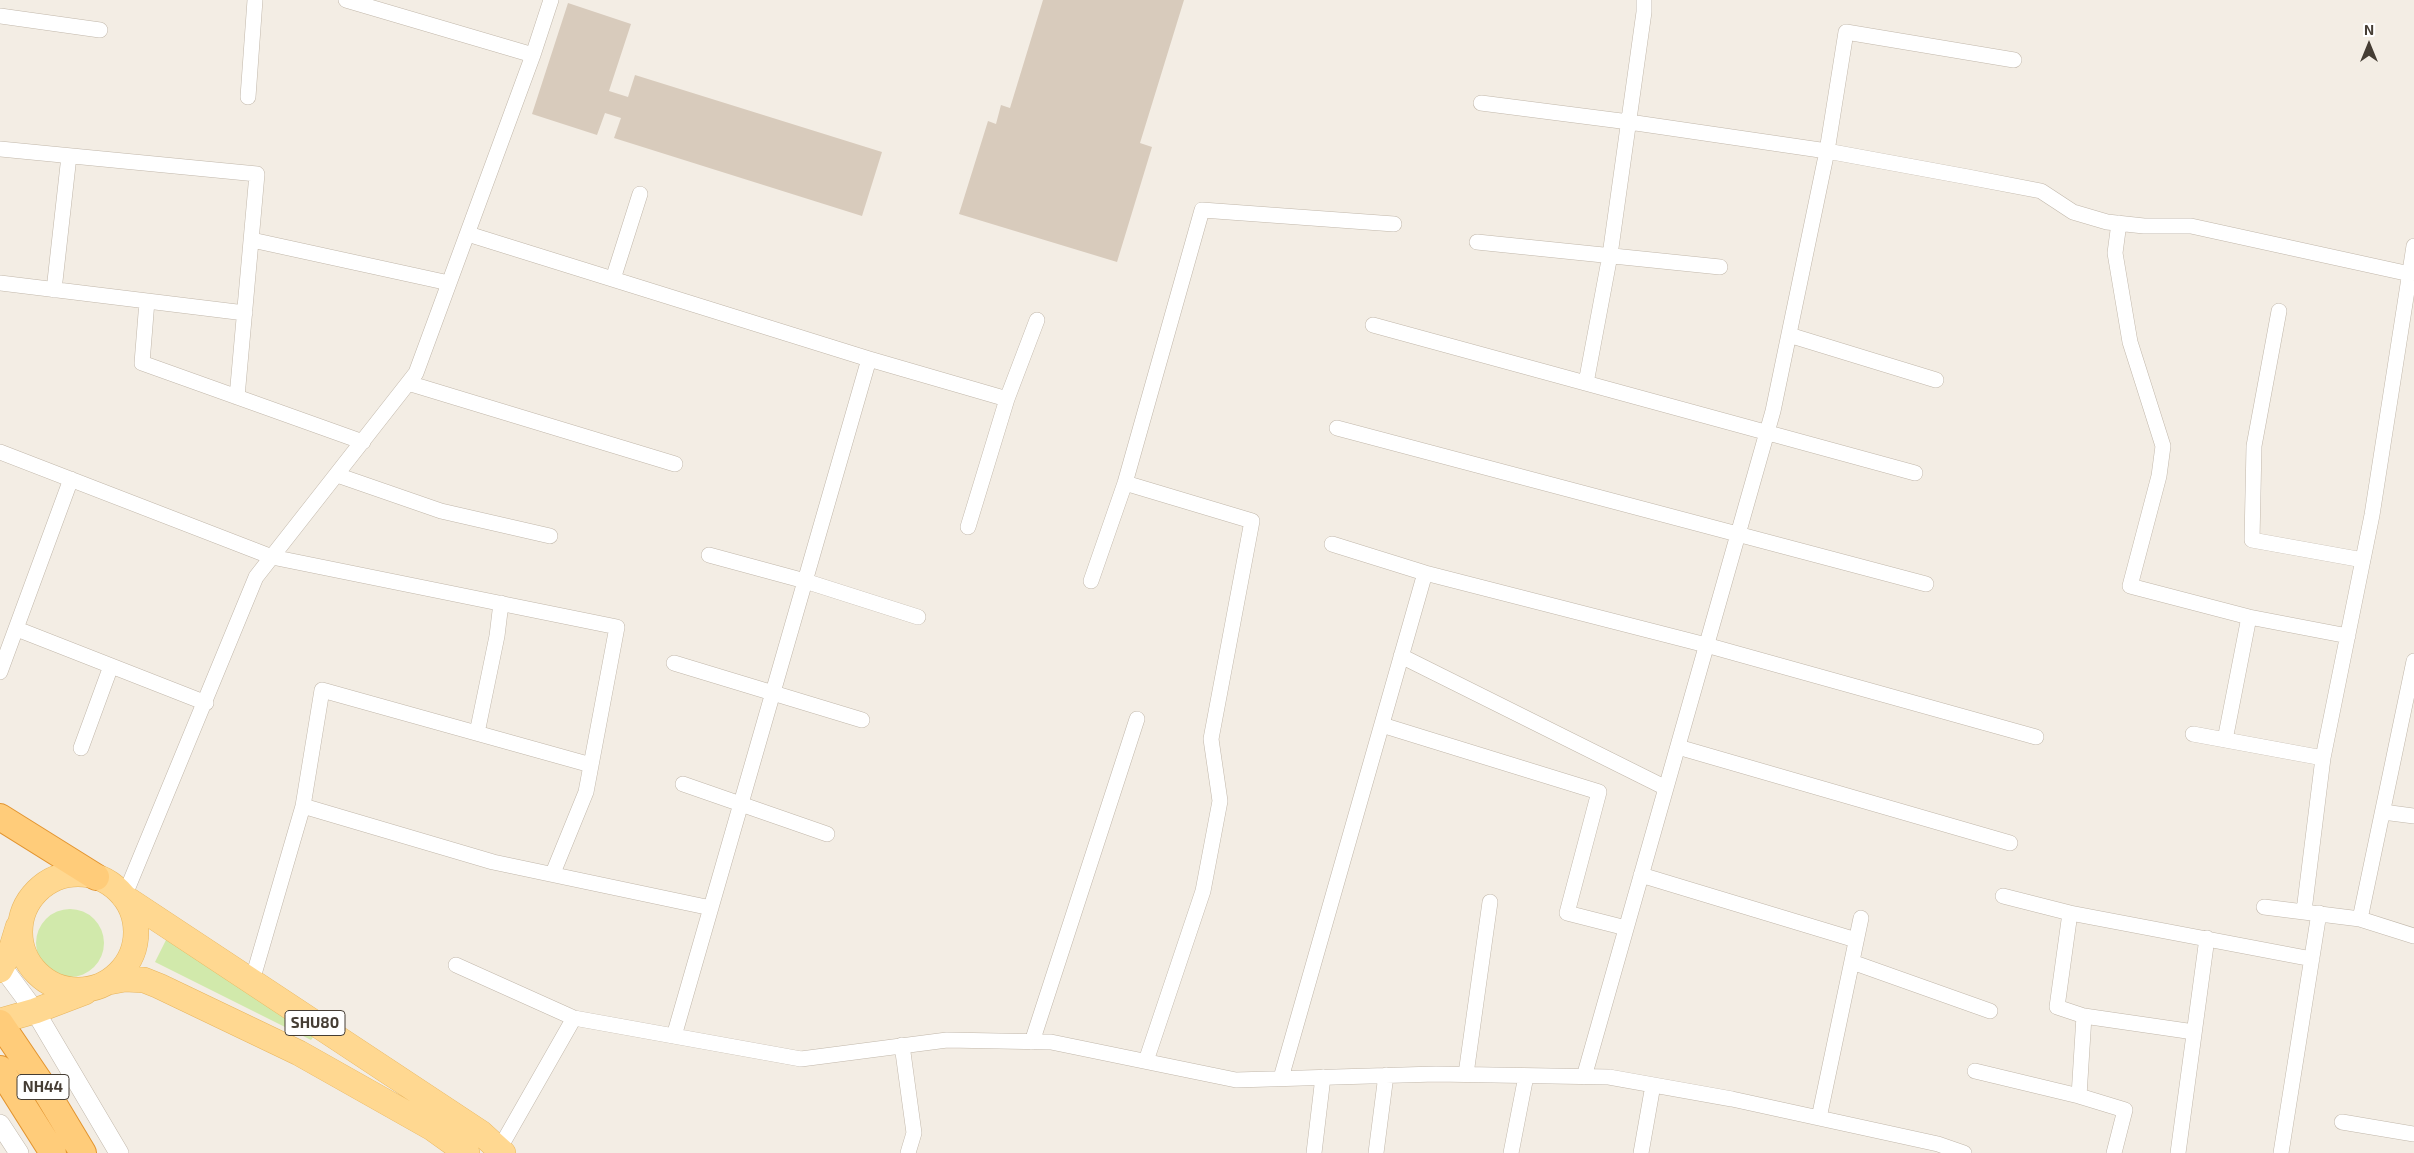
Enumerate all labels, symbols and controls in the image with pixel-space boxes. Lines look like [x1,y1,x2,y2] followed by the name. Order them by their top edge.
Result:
[2344,20,2394,70] north arrow
[2364,21,2374,38] text: N
[285,1010,345,1036] road number: SHU80
[17,1074,69,1100] road number: NH44

